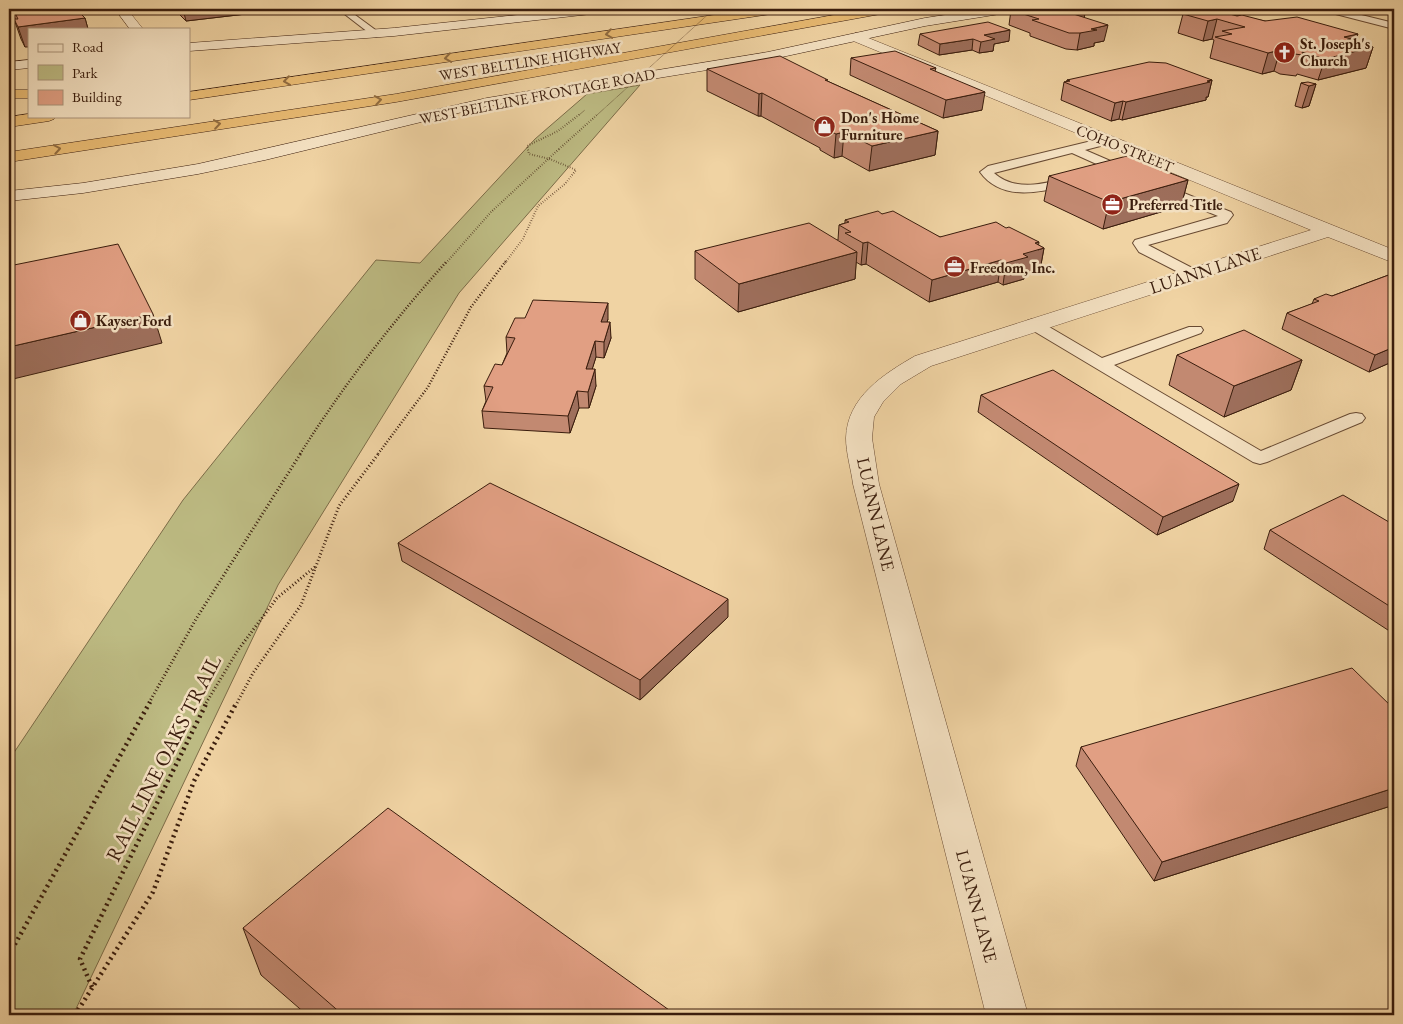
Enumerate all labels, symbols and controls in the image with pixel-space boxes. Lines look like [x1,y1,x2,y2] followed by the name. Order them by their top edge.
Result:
[28,28,190,118] legend
[604,28,613,38] one-way arrow
[1300,34,1370,70] place label: St. Joseph's Church
[72,37,104,56] text: Road
[438,37,624,85] street label: WEST BELTLINE HIGHWAY
[1272,40,1296,64] church icon: St. Joseph's Church
[444,52,452,62] one-way arrow
[72,63,99,82] text: Park
[417,64,657,128] street label: WEST BELTLINE FRONTAGE ROAD
[283,76,291,86] one-way arrow
[72,87,122,106] text: Building
[374,95,382,106] one-way arrow
[841,108,919,144] place label: Don's Home Furniture
[813,114,837,138] shop icon: Don's Home Furniture
[214,119,222,130] one-way arrow
[1074,120,1177,177] street label: COHO STREET
[52,144,61,154] one-way arrow
[1101,192,1125,216] office icon: Preferred Title
[1129,195,1222,214] place label: Preferred Title
[1146,241,1264,299] street label: LUANN LANE
[942,255,966,279] office icon: Freedom, Inc.
[970,258,1056,277] place label: Freedom, Inc.
[68,308,92,332] shop icon: Kayser Ford
[96,311,172,330] place label: Kayser Ford
[852,455,900,573] street label: LUANN LANE
[99,650,227,866] street label: RAIL LINE OAKS TRAIL
[951,847,1003,965] street label: LUANN LANE

